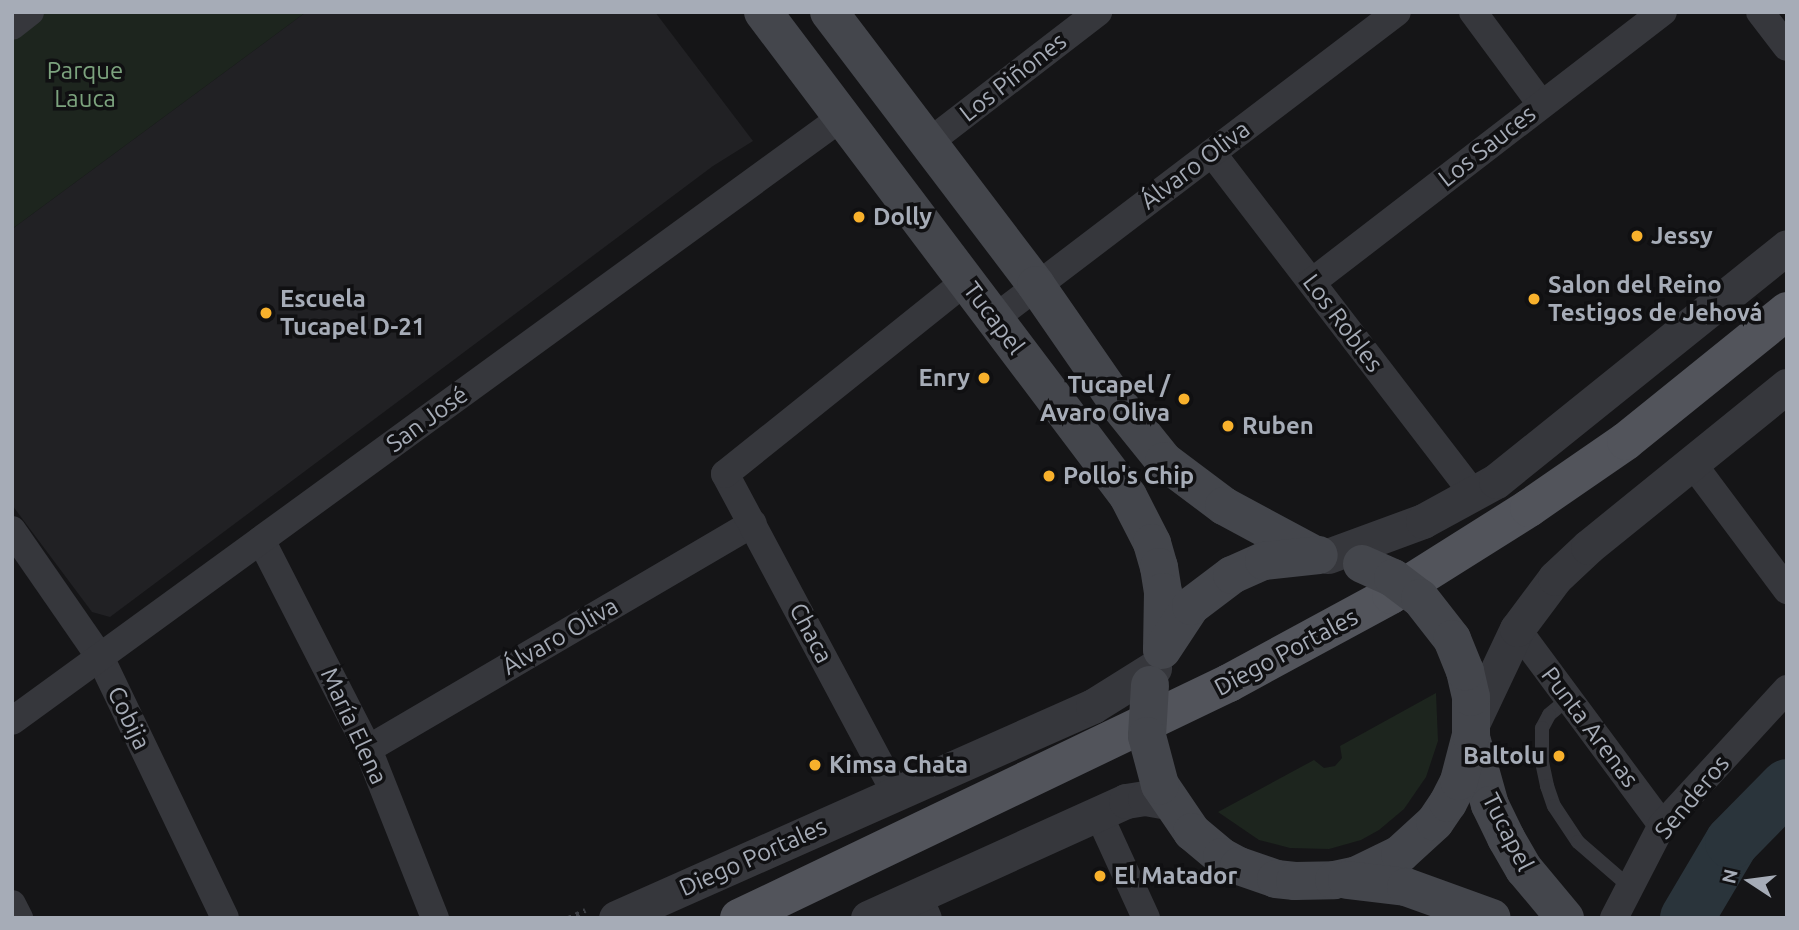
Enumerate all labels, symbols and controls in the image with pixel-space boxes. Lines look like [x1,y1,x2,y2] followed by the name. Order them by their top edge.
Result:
[954,26,1072,128] street label: Los Piñones
[47,57,123,113] park label: Parque Lauca
[1433,99,1541,193] street label: Los Sauces
[1135,115,1255,215] street label: Álvaro Oliva
[873,203,932,231] place label: Dolly
[851,209,867,225] marker: Dolly
[1651,222,1713,250] place label: Jessy
[1629,228,1645,244] marker: Jessy
[1297,268,1389,378] street label: Los Robles
[1548,271,1763,327] place label: Salon del Reino Testigos de Jehová
[957,276,1031,360] street label: Tucapel
[280,285,425,341] place label: Escuela Tucapel D-21
[1526,291,1542,307] marker: Salon del Reino Testigos de Jehová
[258,305,274,321] marker: Escuela Tucapel D-21
[918,364,970,392] place label: Enry
[976,370,992,386] marker: Enry
[1040,371,1170,427] place label: Tucapel / Avaro Oliva
[381,380,473,458] street label: San José
[1176,391,1192,407] marker: Tucapel / Avaro Oliva
[1242,412,1314,440] place label: Ruben
[1220,418,1236,434] marker: Ruben
[1063,462,1194,490] place label: Pollo's Chip
[1041,468,1057,484] marker: Pollo's Chip
[497,591,623,681] street label: Álvaro Oliva
[783,598,839,668] street label: Chaca
[1209,602,1363,702] street label: Diego Portales
[1535,661,1645,793] street label: Punta Arenas
[315,663,393,789] street label: María Elena
[101,682,157,754] street label: Cobija
[1463,742,1545,770] place label: Baltolu
[1551,748,1567,764] marker: Baltolu
[1649,749,1735,845] street label: Senderos
[829,751,968,779] place label: Kimsa Chata
[807,757,823,773] marker: Kimsa Chata
[1476,788,1540,876] street label: Tucapel
[675,812,831,902] street label: Diego Portales
[1715,846,1785,916] north arrow
[1114,862,1237,890] place label: El Matador
[1717,867,1742,886] text: N
[1092,868,1108,884] marker: El Matador

